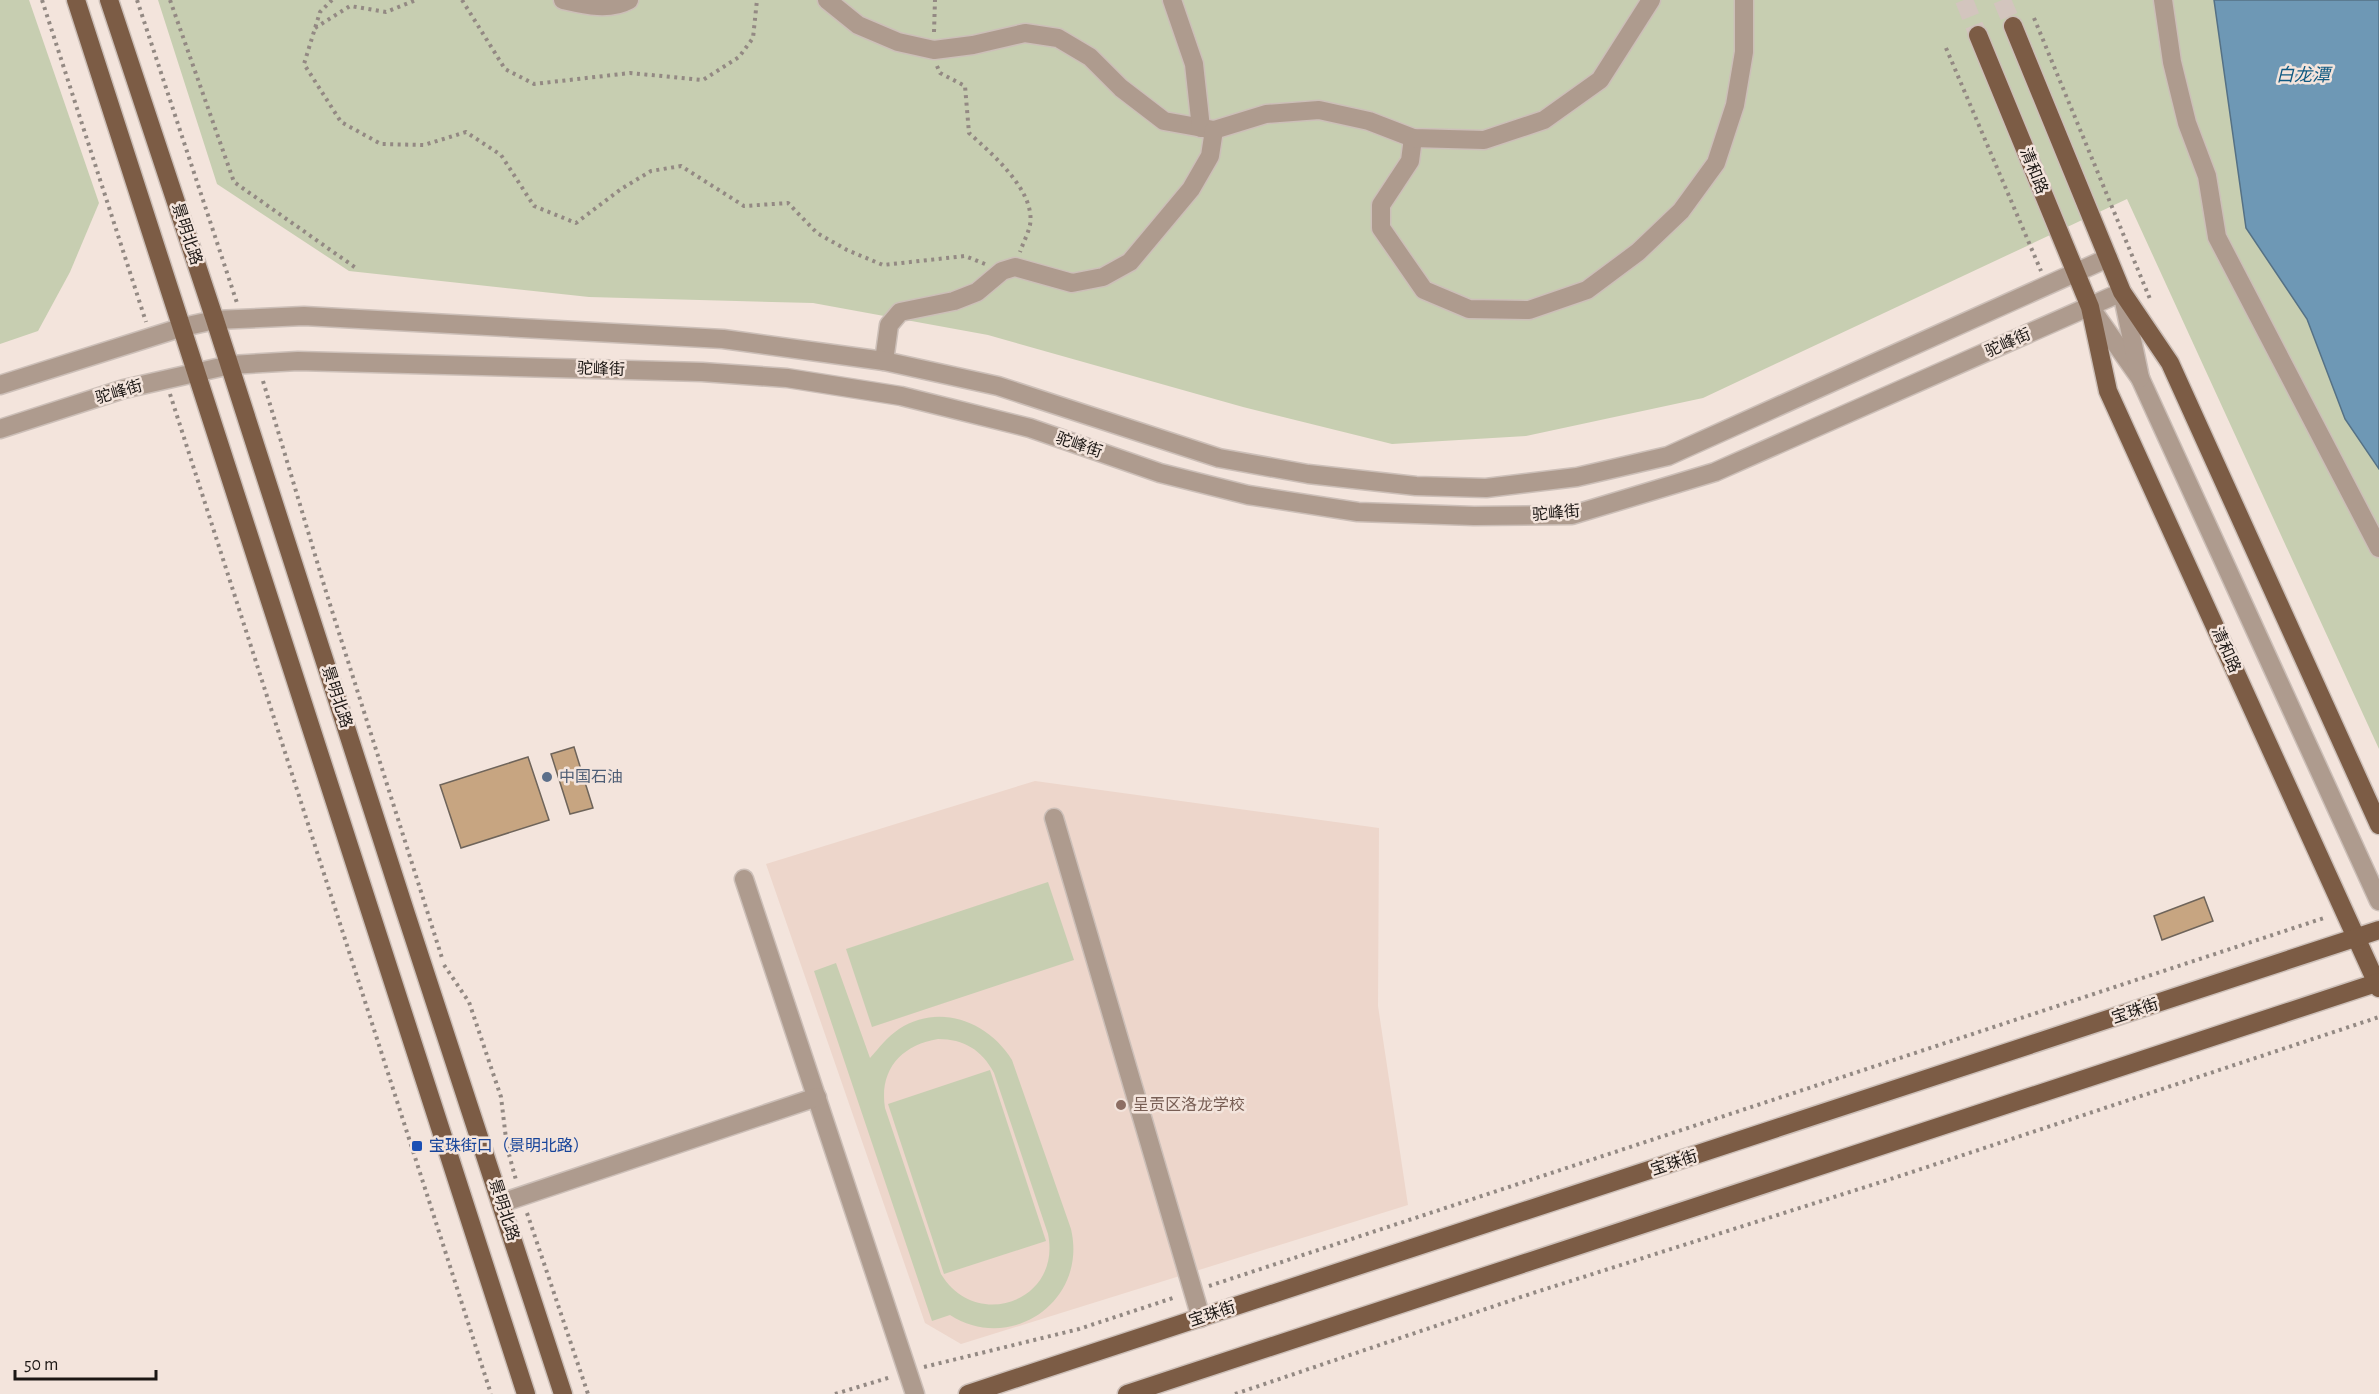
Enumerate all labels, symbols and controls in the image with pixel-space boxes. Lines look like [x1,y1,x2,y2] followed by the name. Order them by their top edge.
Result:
[2276,65,2333,85] water label: 白龙潭
[2018,145,2051,196] street label: 清和路
[170,201,205,267] street label: 景明北路
[1982,325,2033,360] street label: 驼峰街
[577,359,625,378] street label: 驼峰街
[93,377,144,406] street label: 驼峰街
[1054,429,1105,460] street label: 驼峰街
[1531,502,1581,523] street label: 驼峰街
[2209,624,2244,675] street label: 清和路
[320,664,355,730] street label: 景明北路
[559,769,623,785] place label: 中国石油
[540,770,554,784] marker: 中国石油
[2109,995,2160,1026] street label: 宝珠街
[1133,1096,1245,1113] place label: 呈贡区洛龙学校
[1114,1098,1128,1112] marker: 呈贡区洛龙学校
[429,1137,589,1154] place label: 宝珠街口（景明北路）
[410,1139,424,1153] marker: 宝珠街口（景明北路）
[1648,1147,1699,1178] street label: 宝珠街
[487,1177,522,1243] street label: 景明北路
[1186,1298,1237,1329] street label: 宝珠街
[15,1343,156,1381] scale bar
[24,1356,58,1374] text: 50 m

